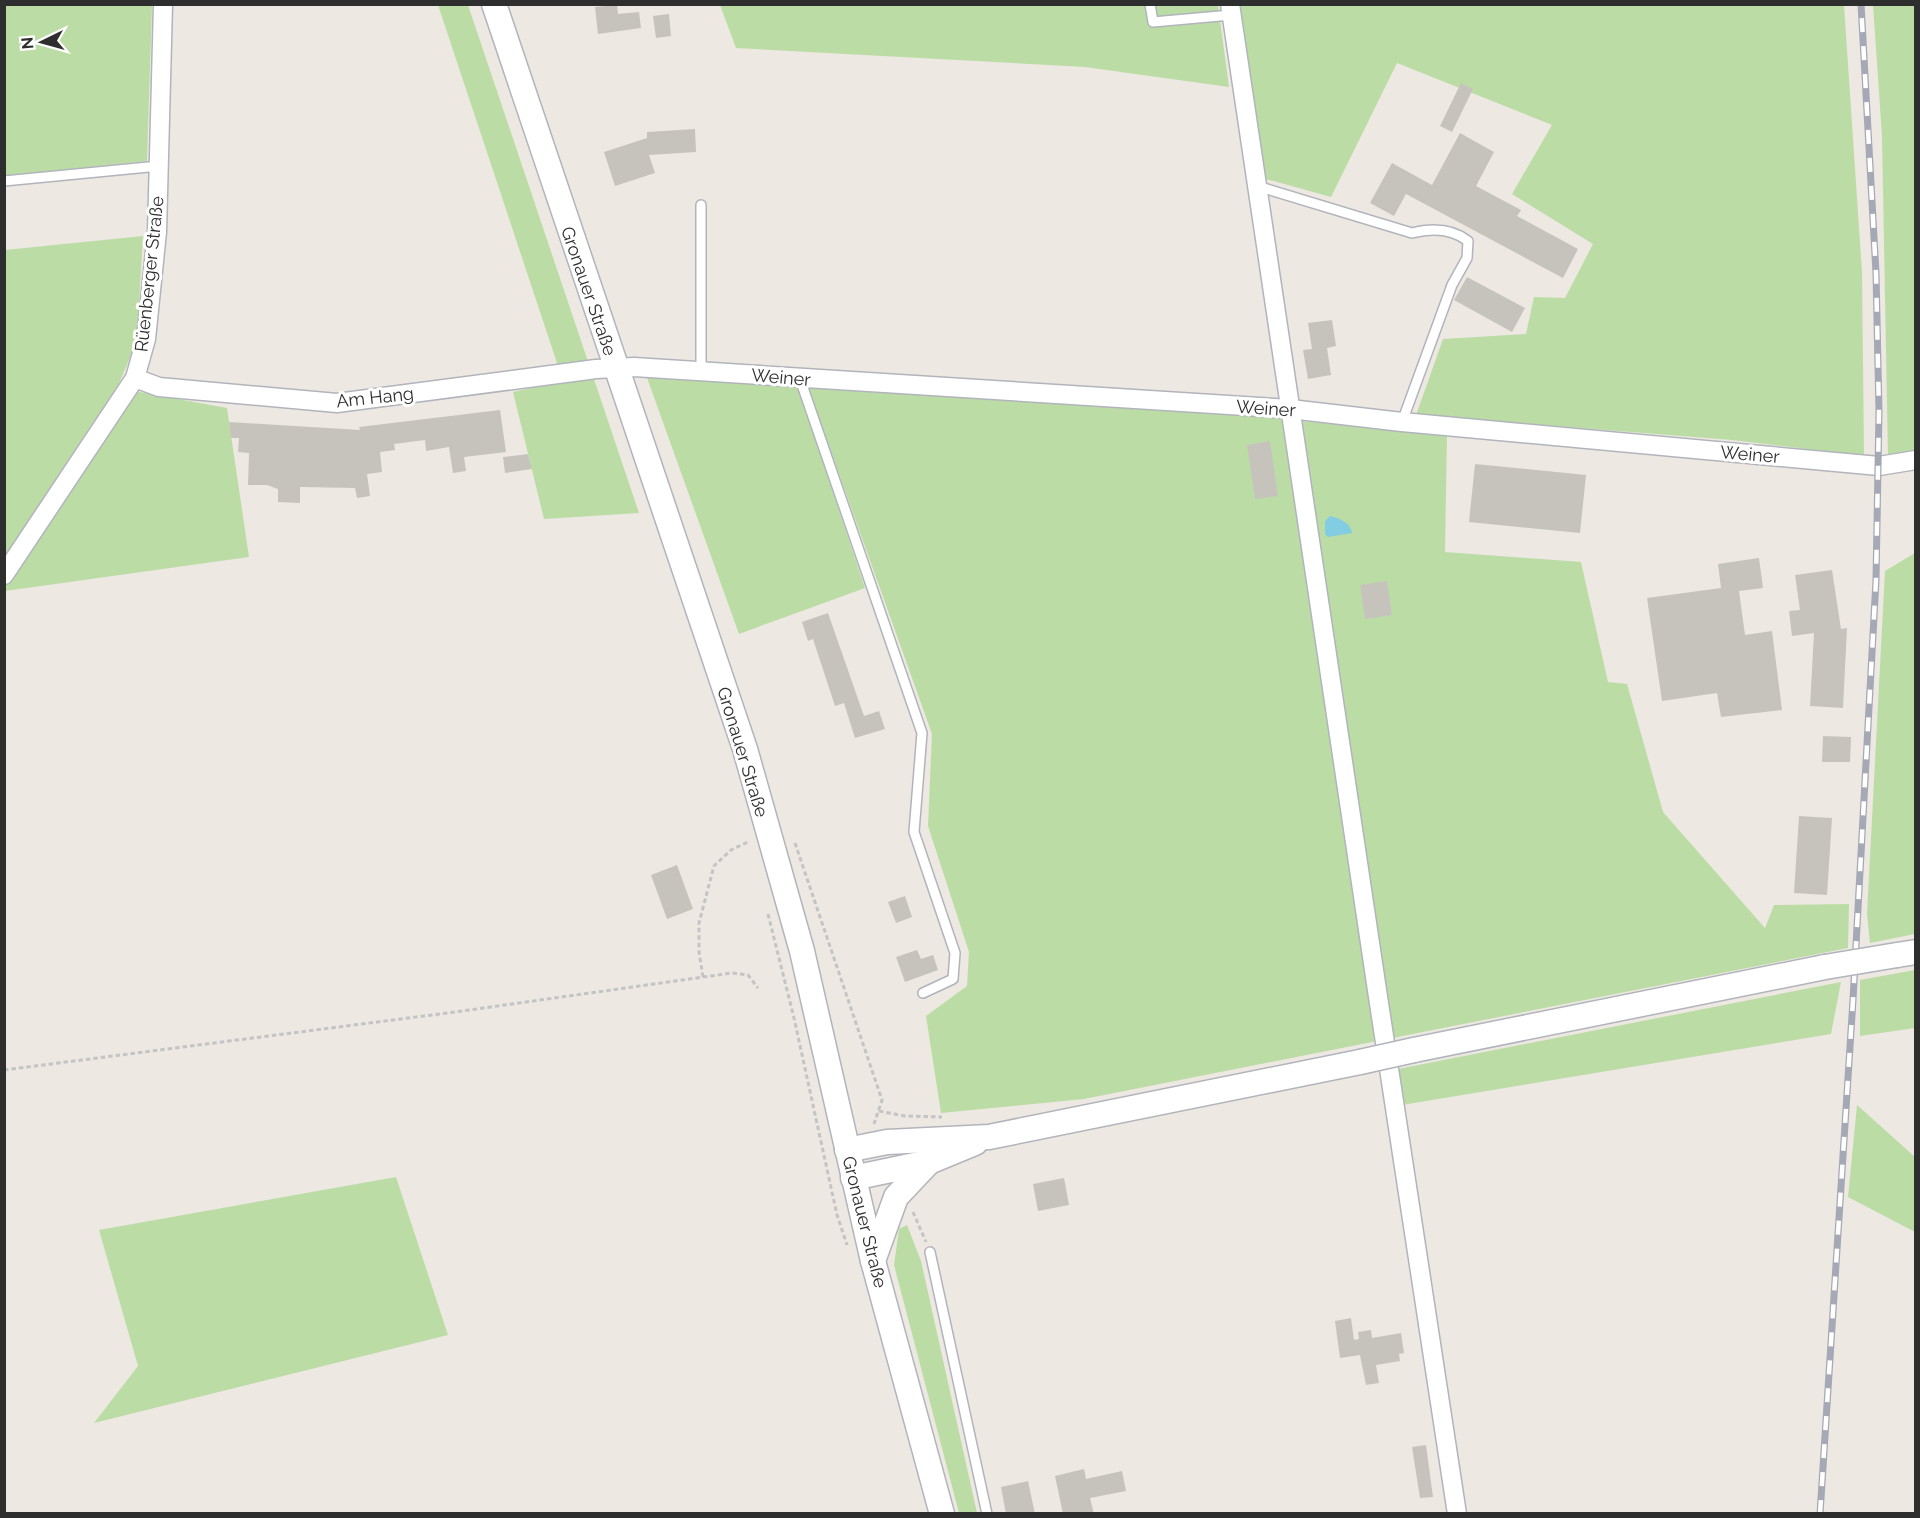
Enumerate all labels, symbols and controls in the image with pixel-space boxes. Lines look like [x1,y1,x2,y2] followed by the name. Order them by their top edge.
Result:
[12,12,72,72] north arrow
[18,36,38,50] text: N
[130,195,168,353] street label: Rüenberger Straße
[557,224,621,359] street label: Gronauer Straße
[750,364,812,390] street label: Weiner
[335,382,415,412] street label: Am Hang
[1236,395,1297,421] street label: Weiner
[1719,441,1781,467] street label: Weiner
[713,684,773,820] street label: Gronauer Straße
[838,1154,892,1290] street label: Gronauer Straße

